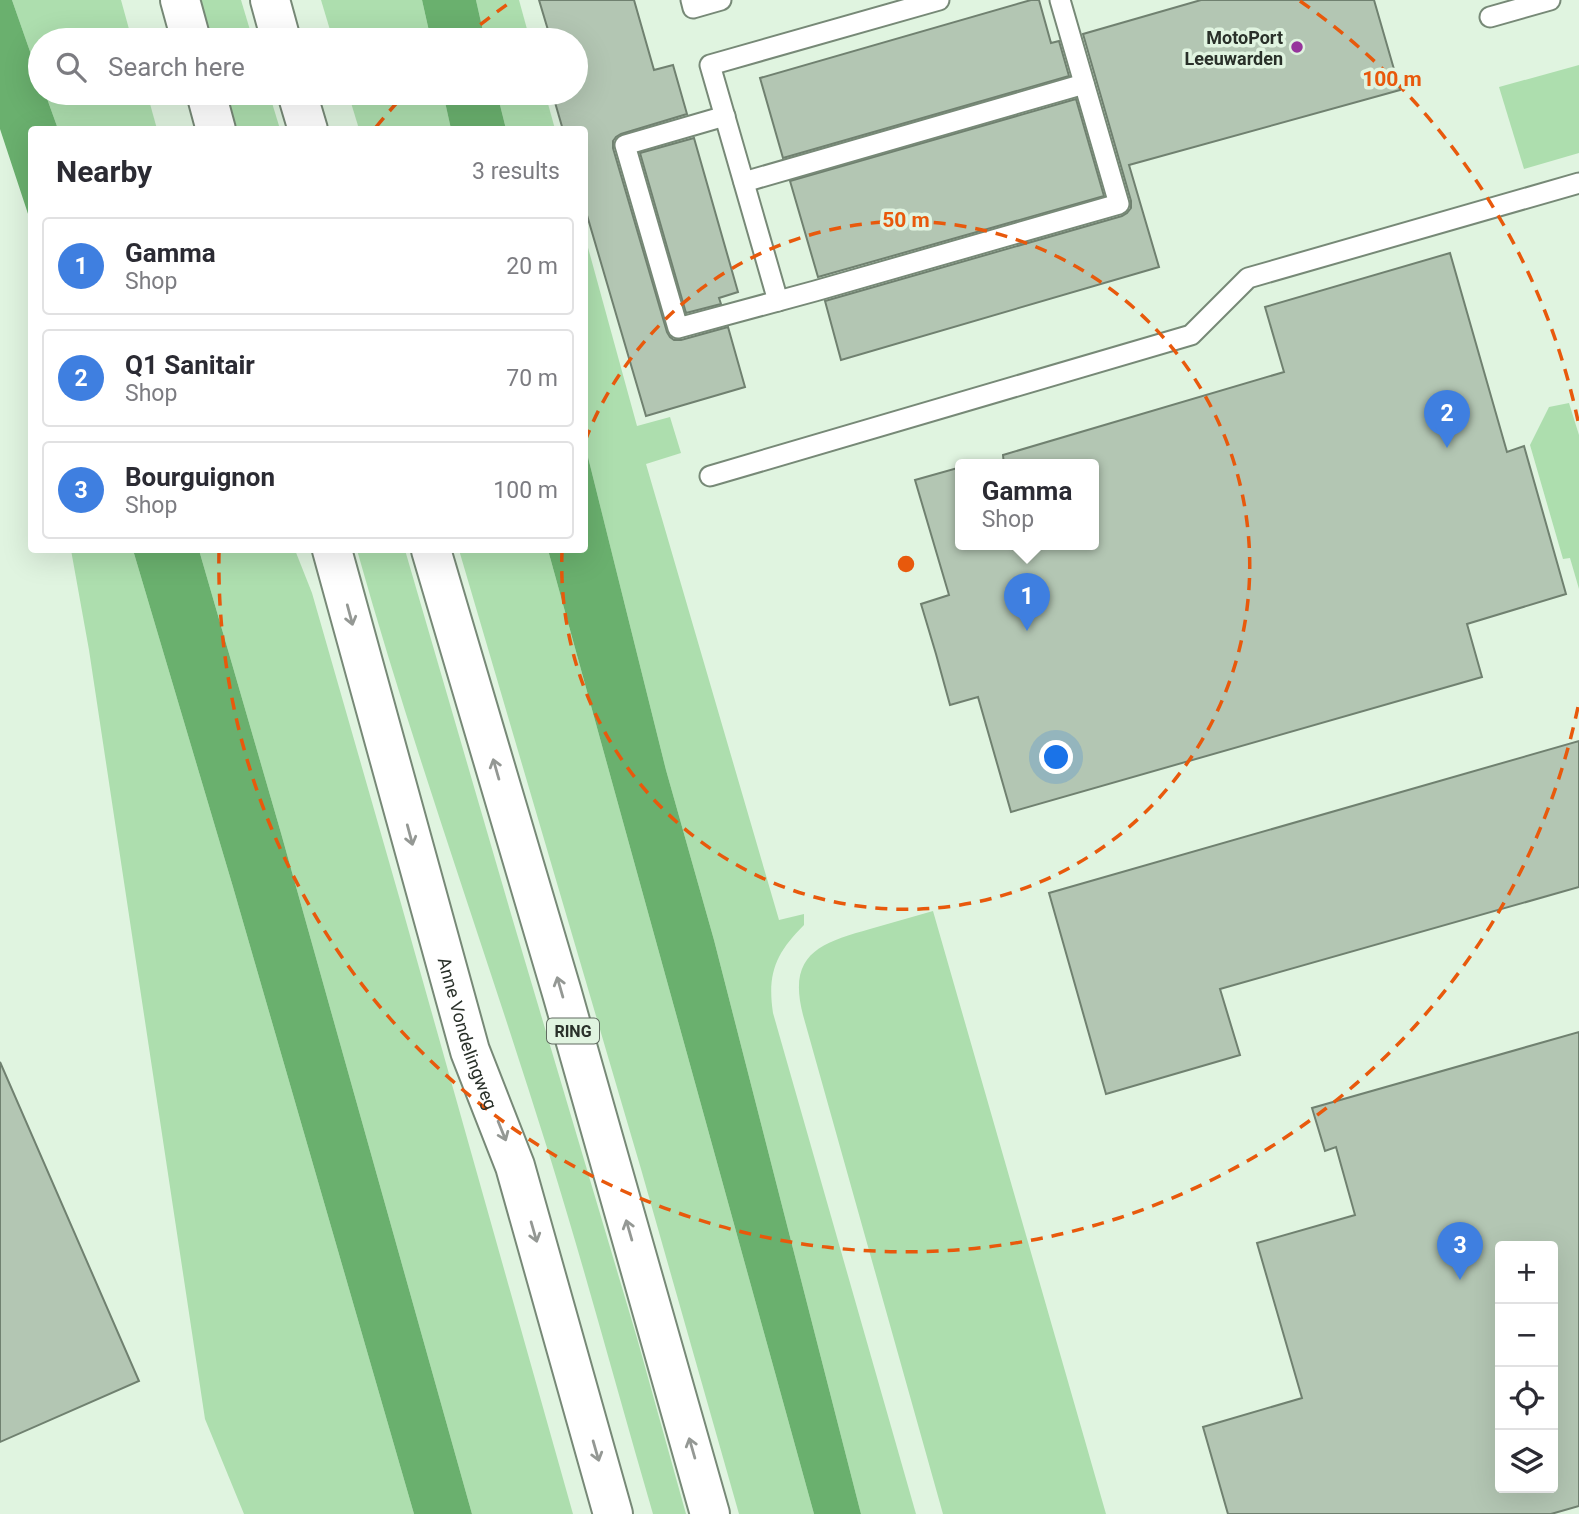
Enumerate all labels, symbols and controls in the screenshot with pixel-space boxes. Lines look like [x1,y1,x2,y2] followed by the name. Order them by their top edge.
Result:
[1185,27,1283,69] place label: MotoPort Leeuwarden
[28,28,588,105] search box
[1289,39,1305,55] marker: MotoPort Leeuwarden
[52,48,90,86] icon: search
[108,52,245,82] text: Search here
[1362,67,1422,91] text: 100 m
[56,154,152,189] text: Nearby
[472,158,560,185] text: 3 results
[882,208,930,232] text: 50 m
[125,238,216,268] text: Gamma
[74,253,88,280] text: 1
[506,253,558,280] text: 20 m
[125,268,177,295] text: Shop
[125,350,255,380] text: Q1 Sanitair
[74,365,88,392] text: 2
[506,365,558,392] text: 70 m
[125,380,177,407] text: Shop
[1424,390,1470,448] pin: 2
[955,459,1099,550] popup
[125,462,275,492] text: Bourguignon
[982,476,1072,506] text: Gamma
[74,477,88,504] text: 3
[493,477,558,504] text: 100 m
[125,492,177,519] text: Shop
[982,506,1034,533] text: Shop
[894,552,918,576] centre of rings
[1004,573,1050,631] pin: 1
[344,604,357,626] one-way arrow
[1039,740,1073,774] your location
[488,758,501,780] one-way arrow
[404,823,417,845] one-way arrow
[434,955,502,1112] street label: Anne Vondelingweg
[552,977,565,999] one-way arrow
[547,1018,599,1044] road number: RING
[496,1120,509,1142] one-way arrow
[622,1219,635,1241] one-way arrow
[528,1221,541,1243] one-way arrow
[1437,1222,1483,1280] pin: 3
[1495,1241,1558,1493] map controls
[1495,1241,1558,1304] button: +
[1495,1304,1558,1367] button: −
[1495,1367,1558,1430] button: locate
[1495,1430,1558,1493] button: layers
[684,1438,697,1460] one-way arrow
[590,1440,603,1462] one-way arrow

